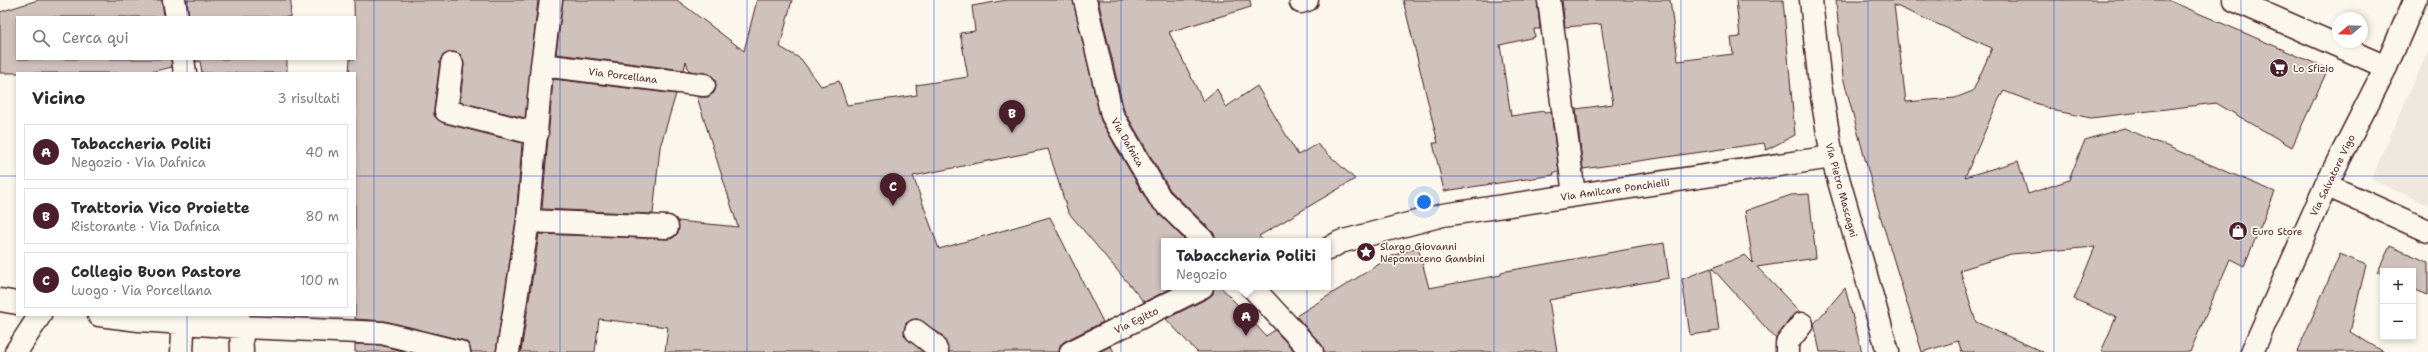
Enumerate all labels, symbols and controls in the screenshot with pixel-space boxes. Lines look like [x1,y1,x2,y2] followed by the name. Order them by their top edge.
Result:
[2332,12,2368,48] north arrow
[16,16,356,60] search box
[30,27,52,49] icon: search
[62,28,129,48] text: Cerca qui
[2268,57,2290,79] supermarket icon: Lo Sfizio
[2293,62,2334,75] place label: Lo Sfizio
[588,65,659,86] street label: Via Porcellana
[32,87,85,109] text: Vicino
[277,90,340,107] text: 3 risultati
[999,100,1025,133] pin: B
[1108,115,1147,170] street label: Via Dafnica
[2307,132,2358,218] street label: Via Salvatore Vigo
[71,134,211,154] text: Tabaccheria Politi
[1823,141,1860,239] street label: Via Pietro Mascagni
[41,144,51,161] text: A
[305,144,339,161] text: 40 m
[71,154,206,171] text: Negozio · Via Dafnica
[880,173,906,206] pin: C
[1560,175,1671,204] street label: Via Amilcare Ponchielli
[1414,192,1434,212] your location
[71,198,250,218] text: Trattoria Vico Proiette
[42,208,50,225] text: B
[305,208,339,225] text: 80 m
[71,218,220,235] text: Ristorante · Via Dafnica
[2227,220,2249,242] shop icon: Euro Store
[2252,225,2303,238] place label: Euro Store
[1161,238,1331,290] popup
[1380,240,1485,265] place label: Slargo Giovanni Nepomuceno Gambini
[1355,241,1377,263] place icon: Slargo Giovanni Nepomuceno Gambini
[1176,246,1316,266] text: Tabaccheria Politi
[71,262,241,282] text: Collegio Buon Pastore
[1176,266,1227,283] text: Negozio
[2380,268,2416,340] map controls
[2380,268,2416,304] button: +
[42,272,50,289] text: C
[300,272,339,289] text: 100 m
[71,282,212,299] text: Luogo · Via Porcellana
[1233,303,1259,336] pin: A
[1112,304,1161,337] street label: Via Egitto
[2380,304,2416,340] button: −

